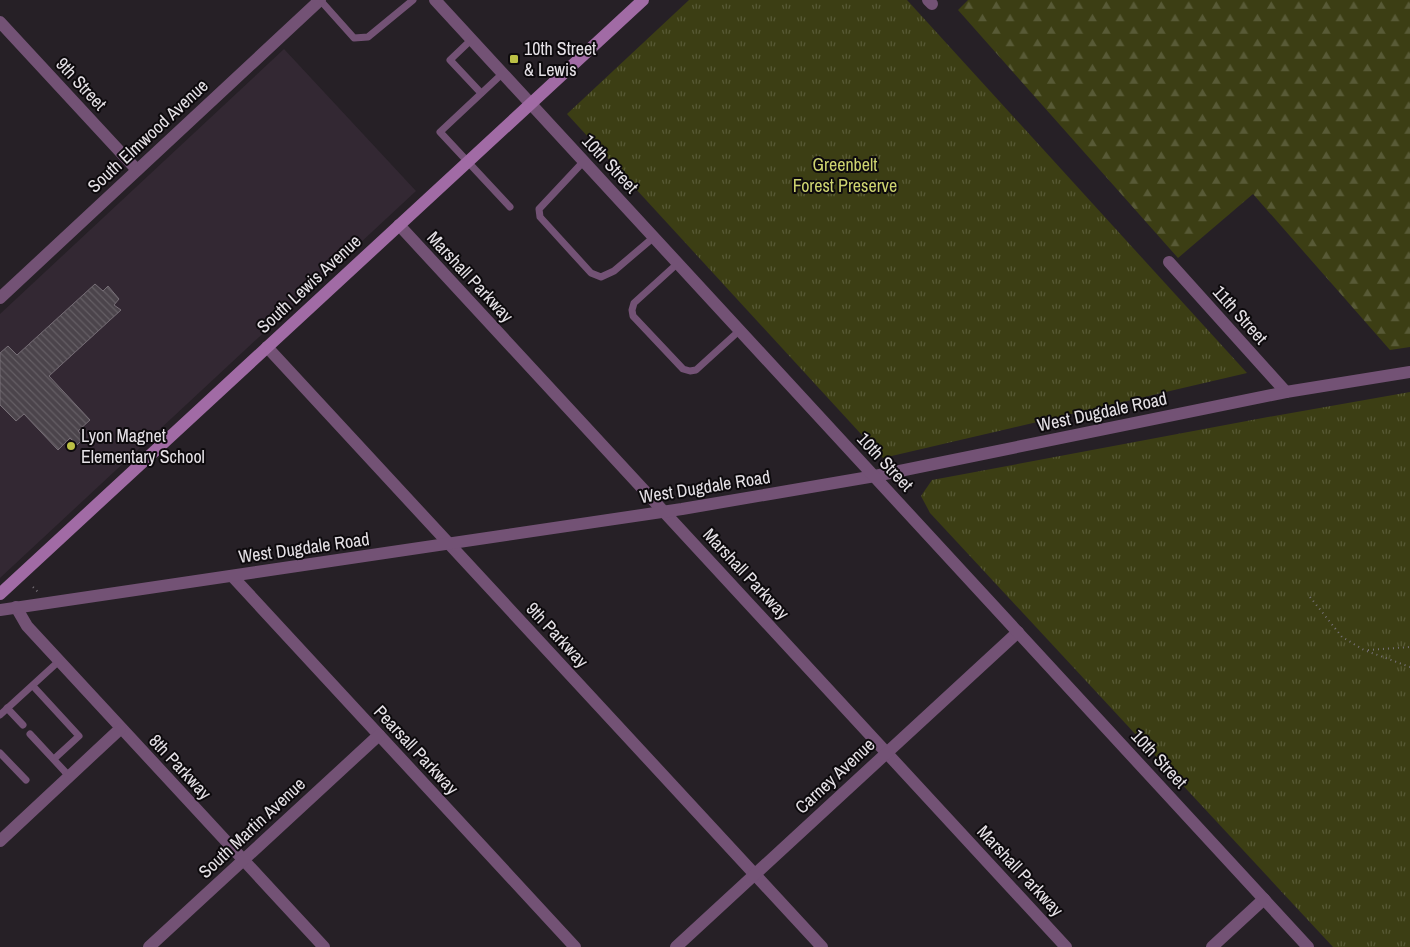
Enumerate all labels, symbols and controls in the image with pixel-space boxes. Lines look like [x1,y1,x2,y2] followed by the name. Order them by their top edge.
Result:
[524,36,596,82] place label: 10th Street & Lewis
[50,52,112,116] street label: 9th Street
[508,53,520,65] marker: 10th Street & Lewis
[82,73,213,198] street label: South Elmwood Avenue
[577,129,644,199] street label: 10th Street
[793,152,897,198] park label: Greenbelt Forest Preserve
[422,226,520,328] street label: Marshall Parkway
[251,229,366,339] street label: South Lewis Avenue
[1207,280,1273,349] street label: 11th Street
[1035,386,1169,437] street label: West Dugdale Road
[81,423,205,469] place label: Lyon Magnet Elementary School
[852,427,919,497] street label: 10th Street
[65,440,77,452] marker: Lyon Magnet Elementary School
[638,464,772,509] street label: West Dugdale Road
[698,523,796,625] street label: Marshall Parkway
[237,526,371,569] street label: West Dugdale Road
[521,596,595,673] street label: 9th Parkway
[368,699,465,800] street label: Pearsall Parkway
[1126,724,1193,794] street label: 10th Street
[144,728,218,805] street label: 8th Parkway
[789,732,880,819] street label: Carney Avenue
[193,772,311,884] street label: South Martin Avenue
[972,820,1070,922] street label: Marshall Parkway

